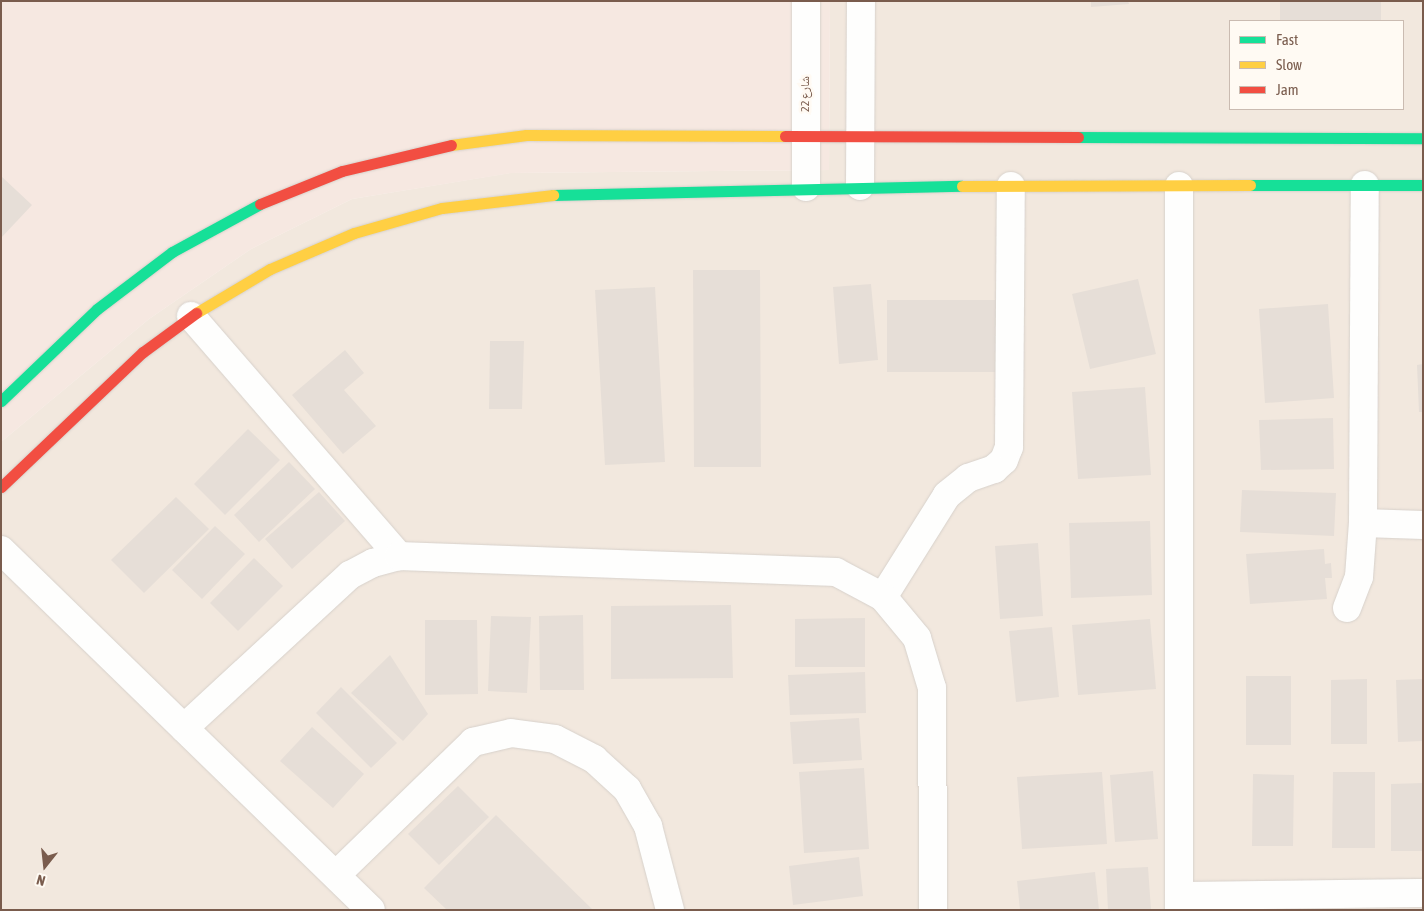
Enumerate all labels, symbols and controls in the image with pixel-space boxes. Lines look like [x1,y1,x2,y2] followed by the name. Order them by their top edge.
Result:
[1229,20,1404,110] legend
[1276,31,1298,48] text: Fast
[1276,56,1302,73] text: Slow
[799,76,813,112] street label: شارع 22
[1276,81,1299,98] text: Jam
[20,841,70,891] north arrow
[35,872,47,889] text: N

